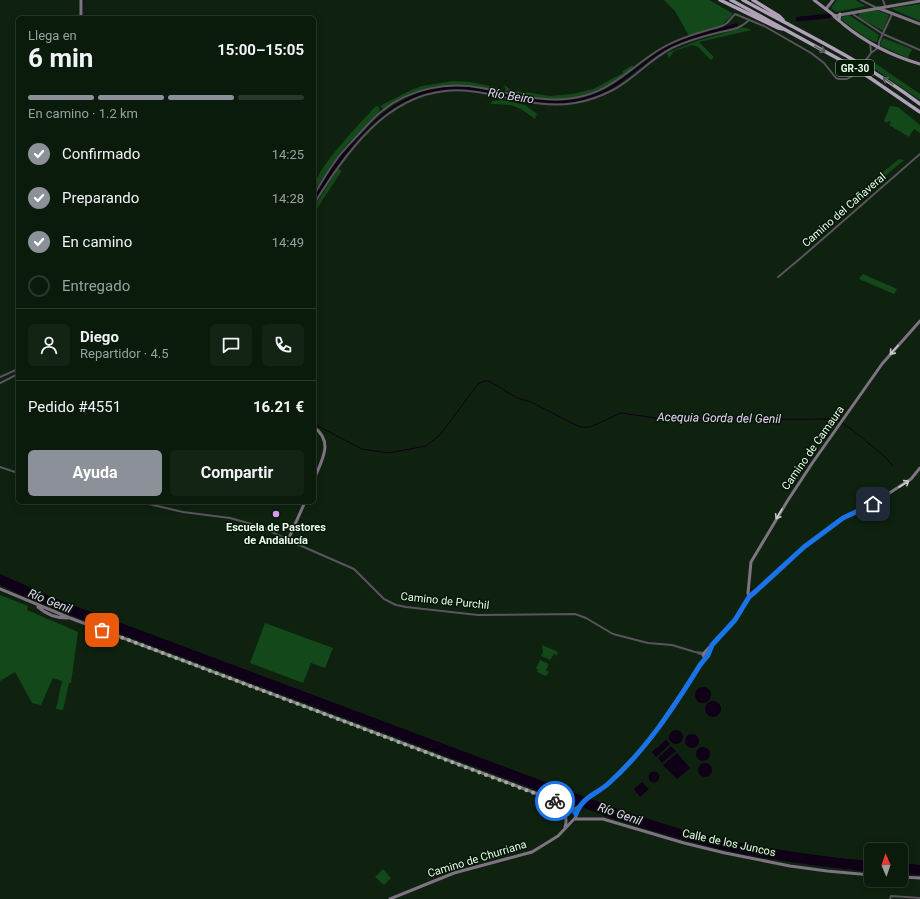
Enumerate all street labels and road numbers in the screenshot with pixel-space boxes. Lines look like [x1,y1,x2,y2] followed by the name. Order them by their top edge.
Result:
[836,60,874,76] road number: GR-30
[800,170,888,250] street label: Camino del Cañaveral
[779,403,847,493] street label: Camino de Camaura
[400,590,490,612] street label: Camino de Purchil
[681,827,777,859] street label: Calle de los Juncos
[426,838,528,880] street label: Camino de Churriana

